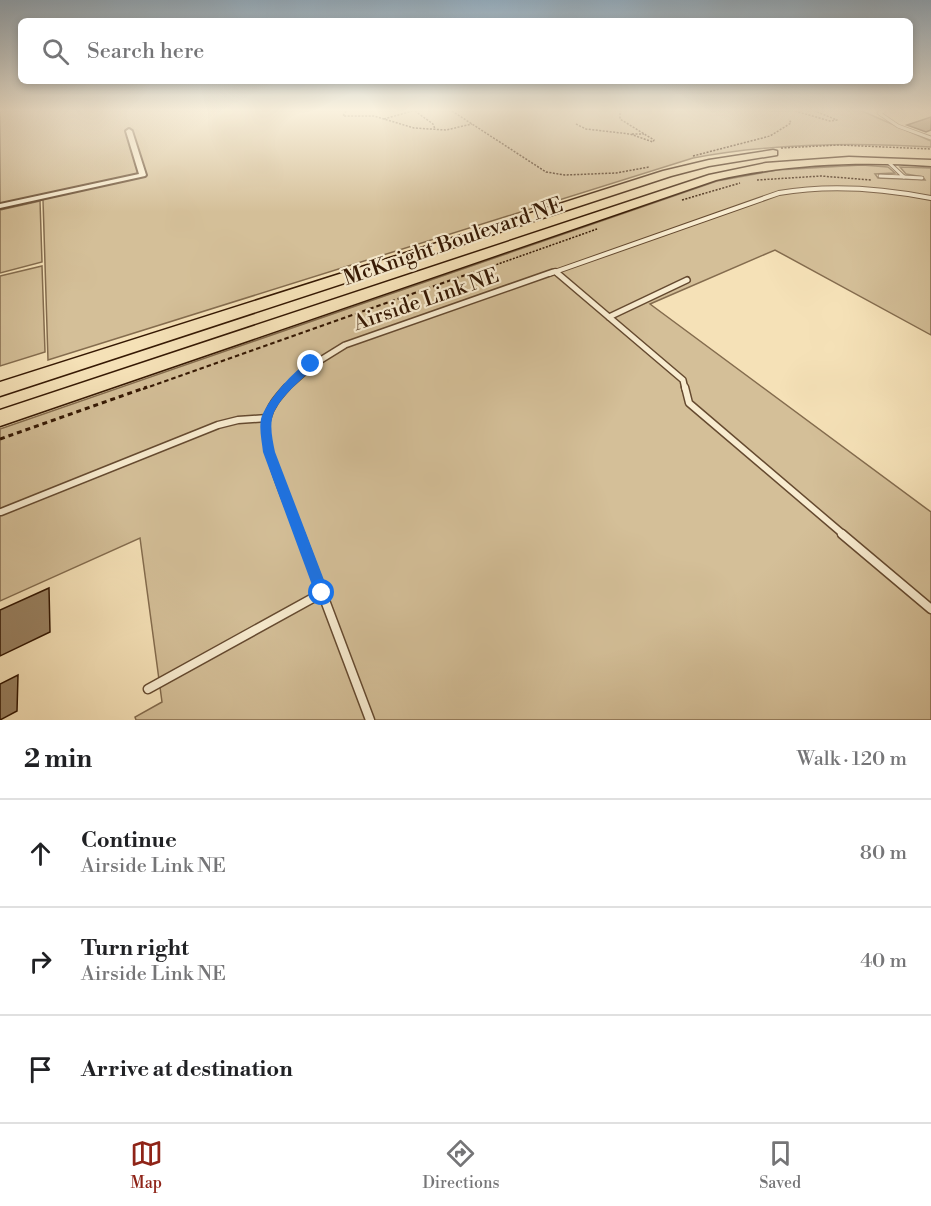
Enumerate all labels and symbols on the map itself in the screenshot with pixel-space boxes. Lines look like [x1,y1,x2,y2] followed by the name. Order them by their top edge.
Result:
[340,192,567,292] street label: McKnight Boulevard NE
[349,263,502,337] street label: Airside Link NE
[297,350,323,376] route end
[308,579,334,605] route start

